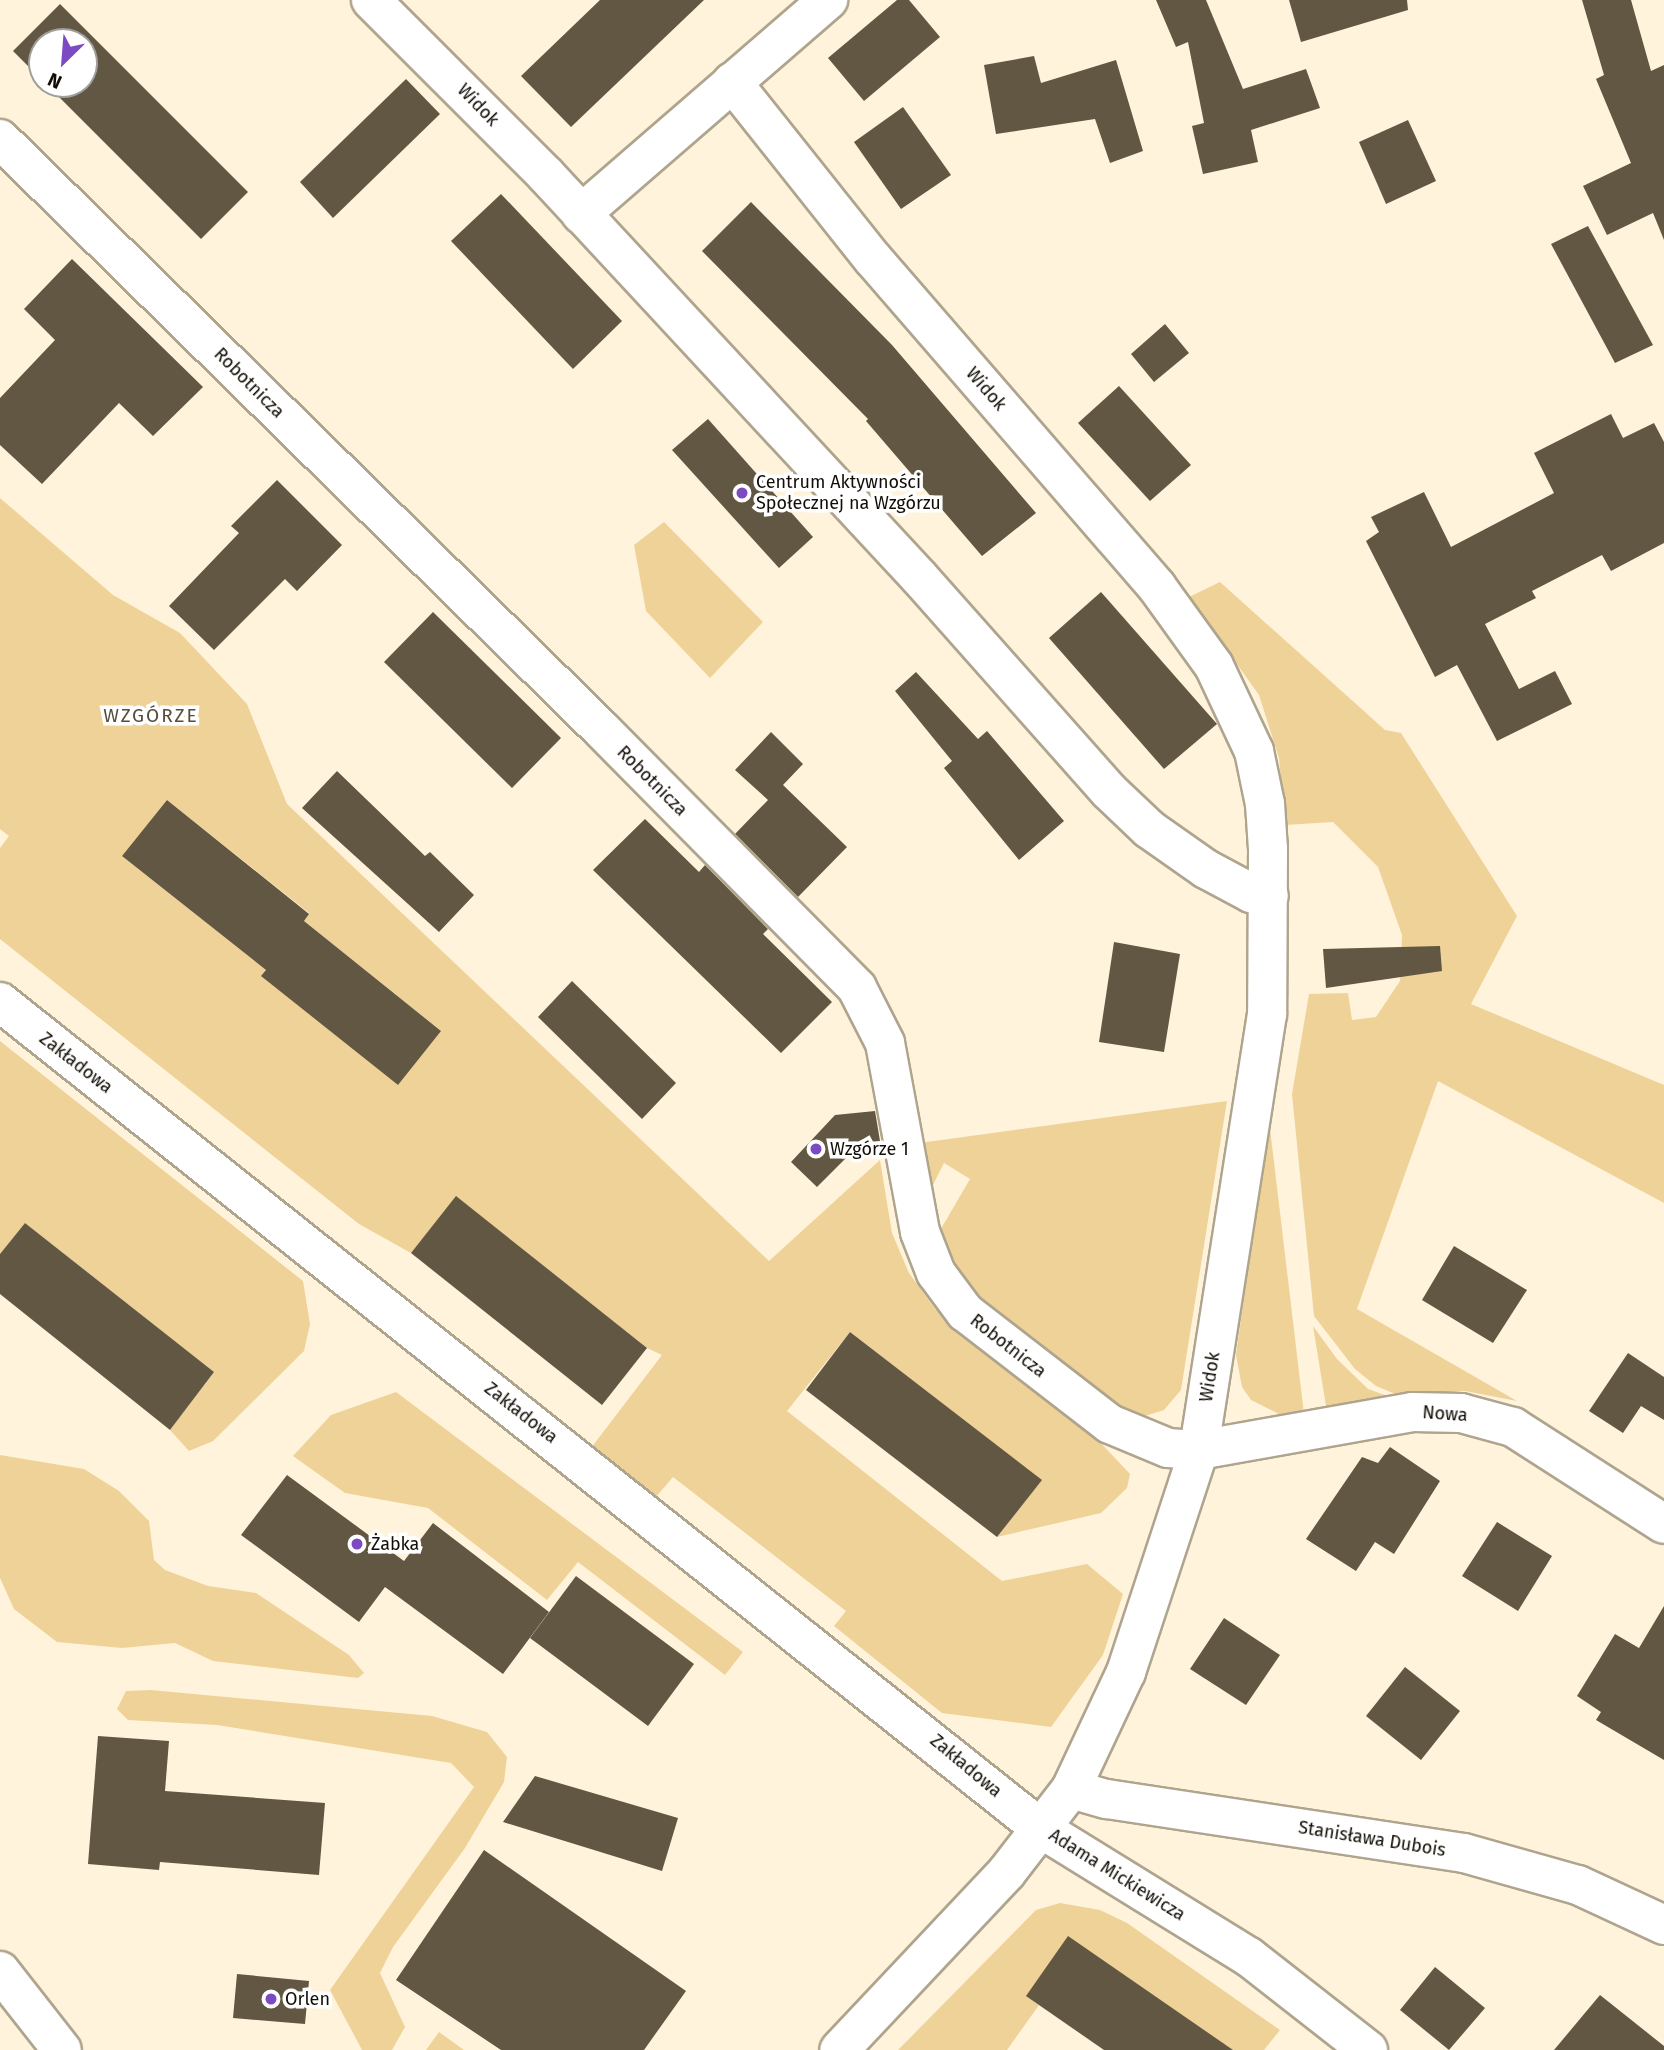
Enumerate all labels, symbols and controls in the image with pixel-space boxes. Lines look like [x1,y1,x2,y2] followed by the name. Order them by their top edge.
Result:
[28,28,98,98] north arrow
[44,68,65,94] text: N
[453,79,503,131] street label: Widok
[209,343,289,423] street label: Robotnicza
[961,363,1011,415] street label: Widok
[756,472,941,514] place label: Centrum Aktywności Społecznej na Wzgórzu
[734,485,750,501] marker: Centrum Aktywności Społecznej na Wzgórzu
[104,705,198,727] district label: WZGÓRZE
[612,741,692,821] street label: Robotnicza
[35,1028,117,1098] street label: Zakładowa
[830,1138,909,1160] place label: Wzgórze 1
[808,1141,824,1157] marker: Wzgórze 1
[966,1310,1050,1382] street label: Robotnicza
[1195,1350,1225,1404] street label: Widok
[480,1378,562,1448] street label: Zakładowa
[1422,1402,1468,1426] street label: Nowa
[371,1533,419,1555] place label: Żabka
[349,1536,365,1552] marker: Żabka
[926,1730,1006,1802] street label: Zakładowa
[1297,1817,1447,1861] street label: Stanisława Dubois
[1045,1824,1189,1926] street label: Adama Mickiewicza
[285,1988,330,2010] place label: Orlen
[263,1991,279,2007] marker: Orlen

